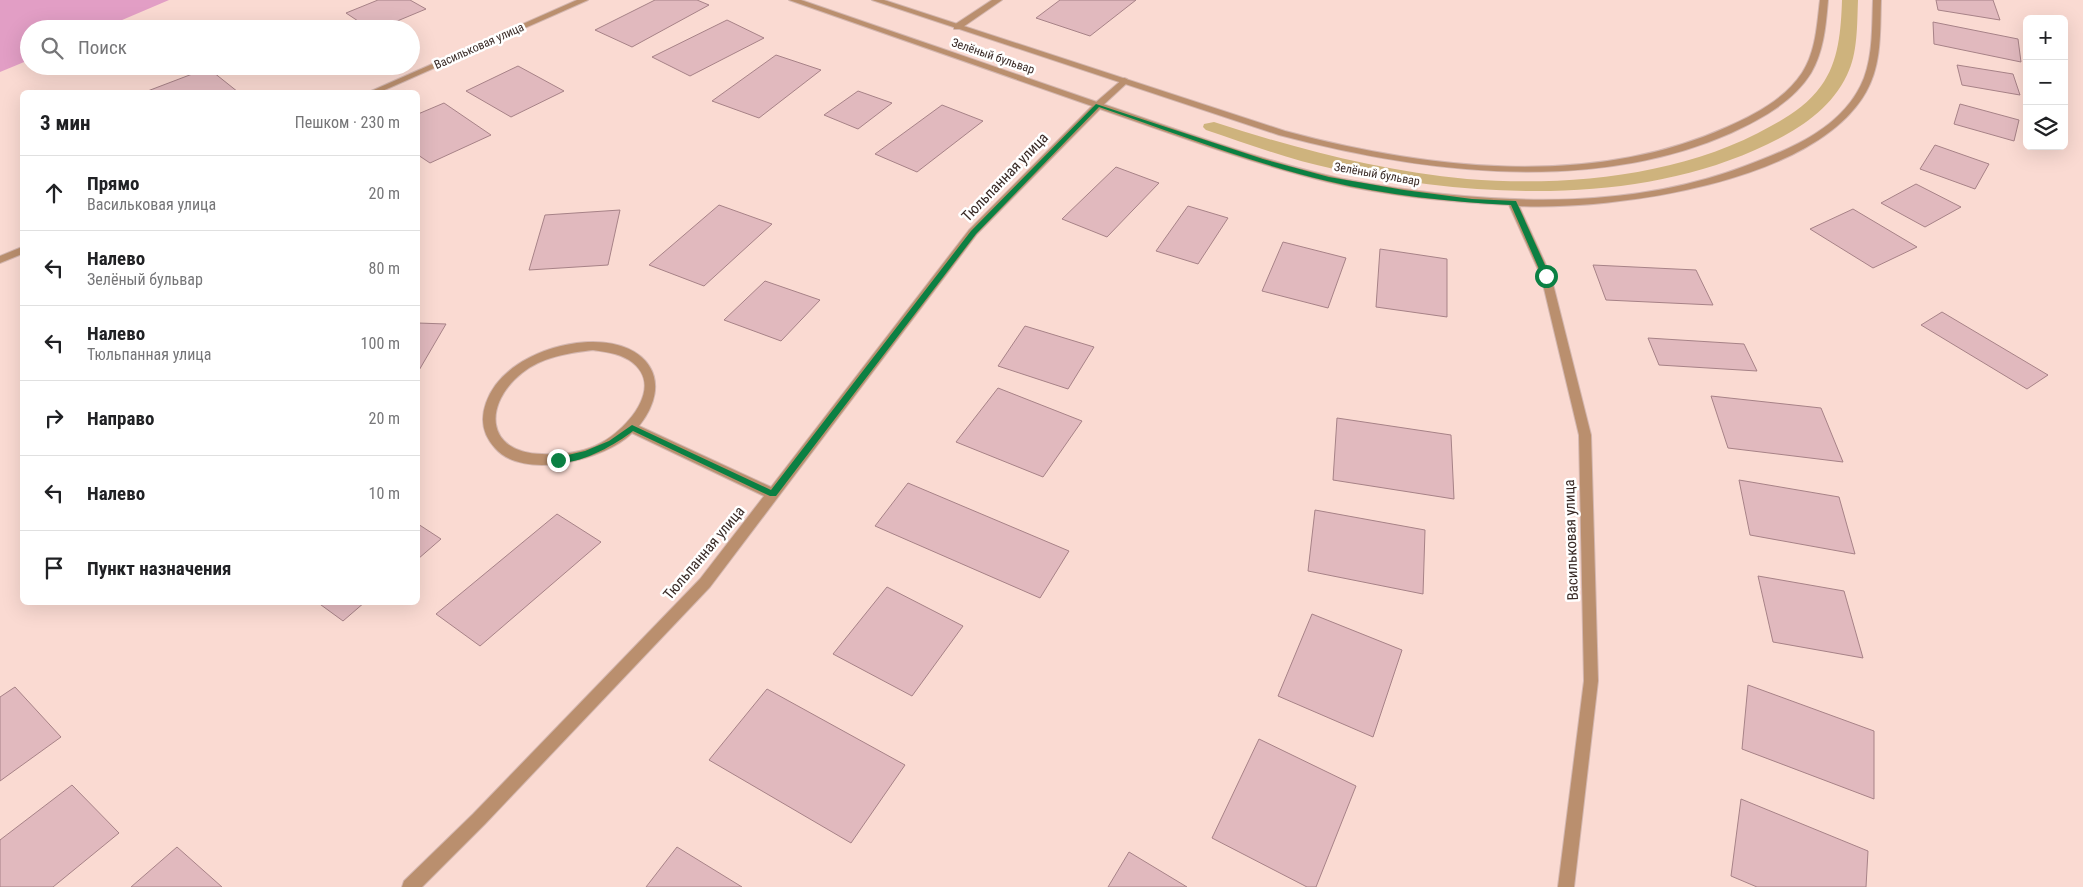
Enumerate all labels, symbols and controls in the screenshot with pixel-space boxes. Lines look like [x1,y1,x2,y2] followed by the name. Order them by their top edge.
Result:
[2023,15,2068,150] map controls
[2023,15,2068,60] button: +
[20,20,420,75] search box
[432,20,526,72] street label: Васильковая улица
[38,34,66,62] icon: search
[950,35,1036,77] street label: Зелёный бульвар
[78,36,127,59] text: Поиск
[2023,60,2068,105] button: −
[2023,105,2068,150] button: layers
[40,111,90,135] text: 3 мин
[295,113,400,132] text: Пешком · 230 m
[958,129,1052,225] street label: Тюльпанная улица
[1333,160,1421,188] street label: Зелёный бульвар
[87,172,140,195] text: Прямо
[40,179,68,207] icon: ahead
[368,184,400,203] text: 20 m
[87,195,216,214] text: Васильковая улица
[87,247,145,270] text: Налево
[40,254,68,282] icon: left
[368,259,400,278] text: 80 m
[1535,265,1558,288] route start
[87,270,203,289] text: Зелёный бульвар
[87,322,145,345] text: Налево
[40,329,68,357] icon: left
[361,334,400,353] text: 100 m
[87,345,211,364] text: Тюльпанная улица
[40,404,68,432] icon: right
[87,407,154,430] text: Направо
[368,409,400,428] text: 20 m
[547,449,570,472] route end
[40,479,68,507] icon: left
[1560,479,1582,601] street label: Васильковая улица
[87,482,145,505] text: Налево
[368,484,400,503] text: 10 m
[660,503,748,603] street label: Тюльпанная улица
[40,554,68,582] icon: arrive
[87,557,231,580] text: Пункт назначения

